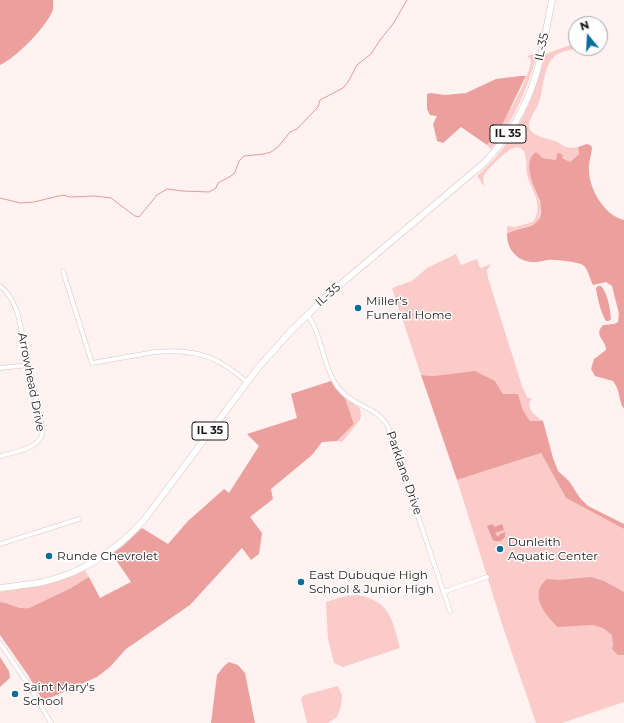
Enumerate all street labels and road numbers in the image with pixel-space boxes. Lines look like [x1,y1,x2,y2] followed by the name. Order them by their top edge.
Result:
[532,32,552,62] street label: IL-35
[490,125,526,143] road number: IL 35
[313,280,343,310] street label: IL-35
[14,331,48,433] street label: Arrowhead Drive
[192,422,228,440] road number: IL 35
[383,429,425,517] street label: Parklane Drive

